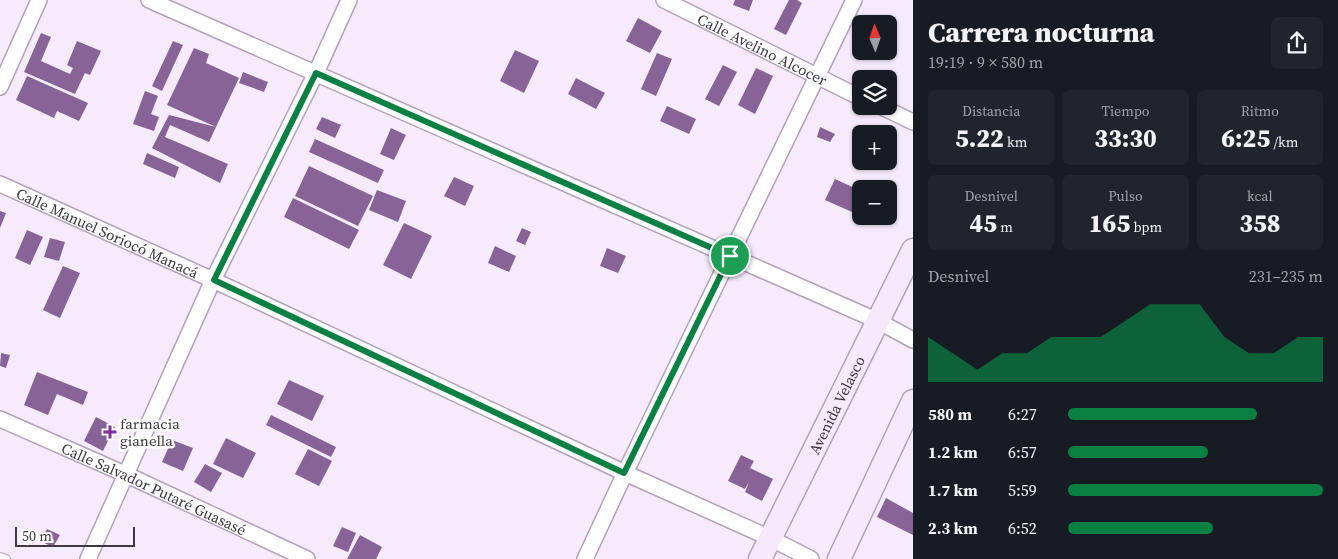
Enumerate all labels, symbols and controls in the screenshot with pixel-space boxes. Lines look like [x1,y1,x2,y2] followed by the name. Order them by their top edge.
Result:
[694,8,831,90] street label: Calle Avelino Alcocer
[928,13,1155,51] text: Carrera nocturna
[852,15,898,60] north arrow
[852,15,897,225] map controls
[1271,17,1323,69] button: share
[928,51,1043,73] text: 19:19 · 9 × 580 m
[852,70,897,115] button: layers
[962,101,1020,121] text: Distancia
[1101,101,1150,121] text: Tiempo
[1241,101,1279,121] text: Ritmo
[955,121,1004,155] text: 5.22
[1094,121,1157,155] text: 33:30
[1221,121,1270,155] text: 6:25
[852,125,897,170] button: +
[1004,132,1027,152] text: km
[1270,132,1298,152] text: /km
[852,180,897,225] button: −
[13,182,202,283] street label: Calle Manuel Soriocó Manacá
[964,186,1018,206] text: Desnivel
[1108,186,1143,206] text: Pulso
[1247,186,1273,206] text: kcal
[969,206,997,240] text: 45
[1089,206,1130,240] text: 165
[1239,206,1280,240] text: 358
[997,217,1013,237] text: m
[1130,217,1162,237] text: bpm
[709,235,751,277] pin
[716,242,744,270] icon: arrive
[928,265,989,287] text: Desnivel
[1249,265,1323,287] text: 231–235 m
[803,352,870,458] street label: Avenida Velasco
[928,403,972,425] text: 580 m
[1008,403,1037,425] text: 6:27
[120,413,180,451] place label: farmacia gianella
[104,426,116,438] marker: farmacia gianella
[59,437,250,540] street label: Calle Salvador Putaré Guasasé
[928,441,978,463] text: 1.2 km
[1008,441,1037,463] text: 6:57
[928,479,978,501] text: 1.7 km
[1008,479,1037,501] text: 5:59
[928,517,978,539] text: 2.3 km
[1008,517,1037,539] text: 6:52
[15,524,135,547] scale bar
[22,526,52,546] text: 50 m

